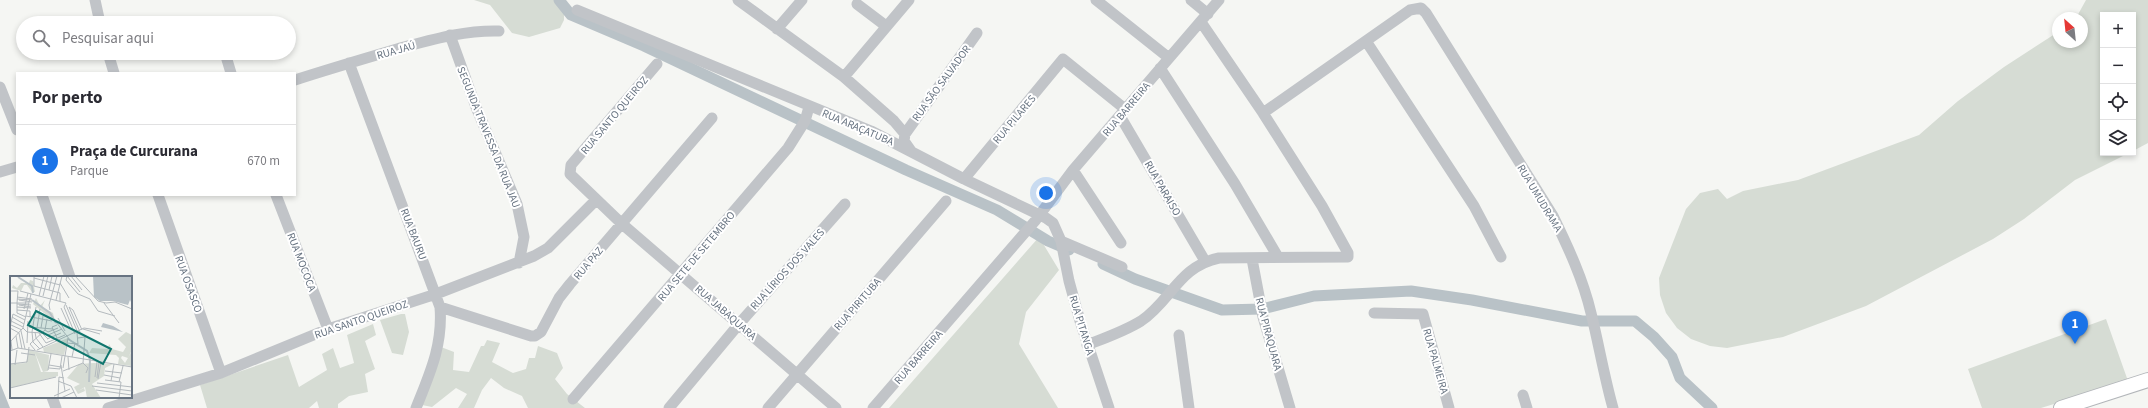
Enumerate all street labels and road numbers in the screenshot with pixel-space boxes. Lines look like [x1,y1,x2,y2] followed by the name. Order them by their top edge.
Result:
[375,38,417,63] street label: RUA JAÚ
[909,42,974,124] street label: RUA SÃO SALVADOR
[453,64,524,210] street label: SEGUNDA TRAVESSA DA RUA JAU
[577,73,652,158] street label: RUA SANTO QUEIROZ
[1099,79,1154,140] street label: RUA BARREIRA
[989,92,1039,147] street label: RUA PILARES
[820,106,896,149] street label: RUA ARAÇATUBA
[1141,158,1184,219] street label: RUA PARAISO
[1513,162,1566,235] street label: RUA UMUDRAMA
[397,206,430,262] street label: RUA BAURU
[654,208,738,304] street label: RUA SETE DE SETEMBRO
[747,225,828,313] street label: RUA LÍRIOS DOS VALES
[283,230,320,294] street label: RUA MOCOCA
[570,244,607,283] street label: RUA PAZ
[171,254,206,315] street label: RUA OSASCO
[830,275,884,334] street label: RUA PIRITUBA
[692,281,760,343] street label: RUA JABAQUARA
[1065,293,1098,357] street label: RUA PITANGA
[312,296,410,342] street label: RUA SANTO QUEIROZ
[1252,296,1285,372] street label: RUA PIRAQUARA
[891,327,946,388] street label: RUA BARREIRA
[1419,327,1452,396] street label: RUA PALMEIRA

